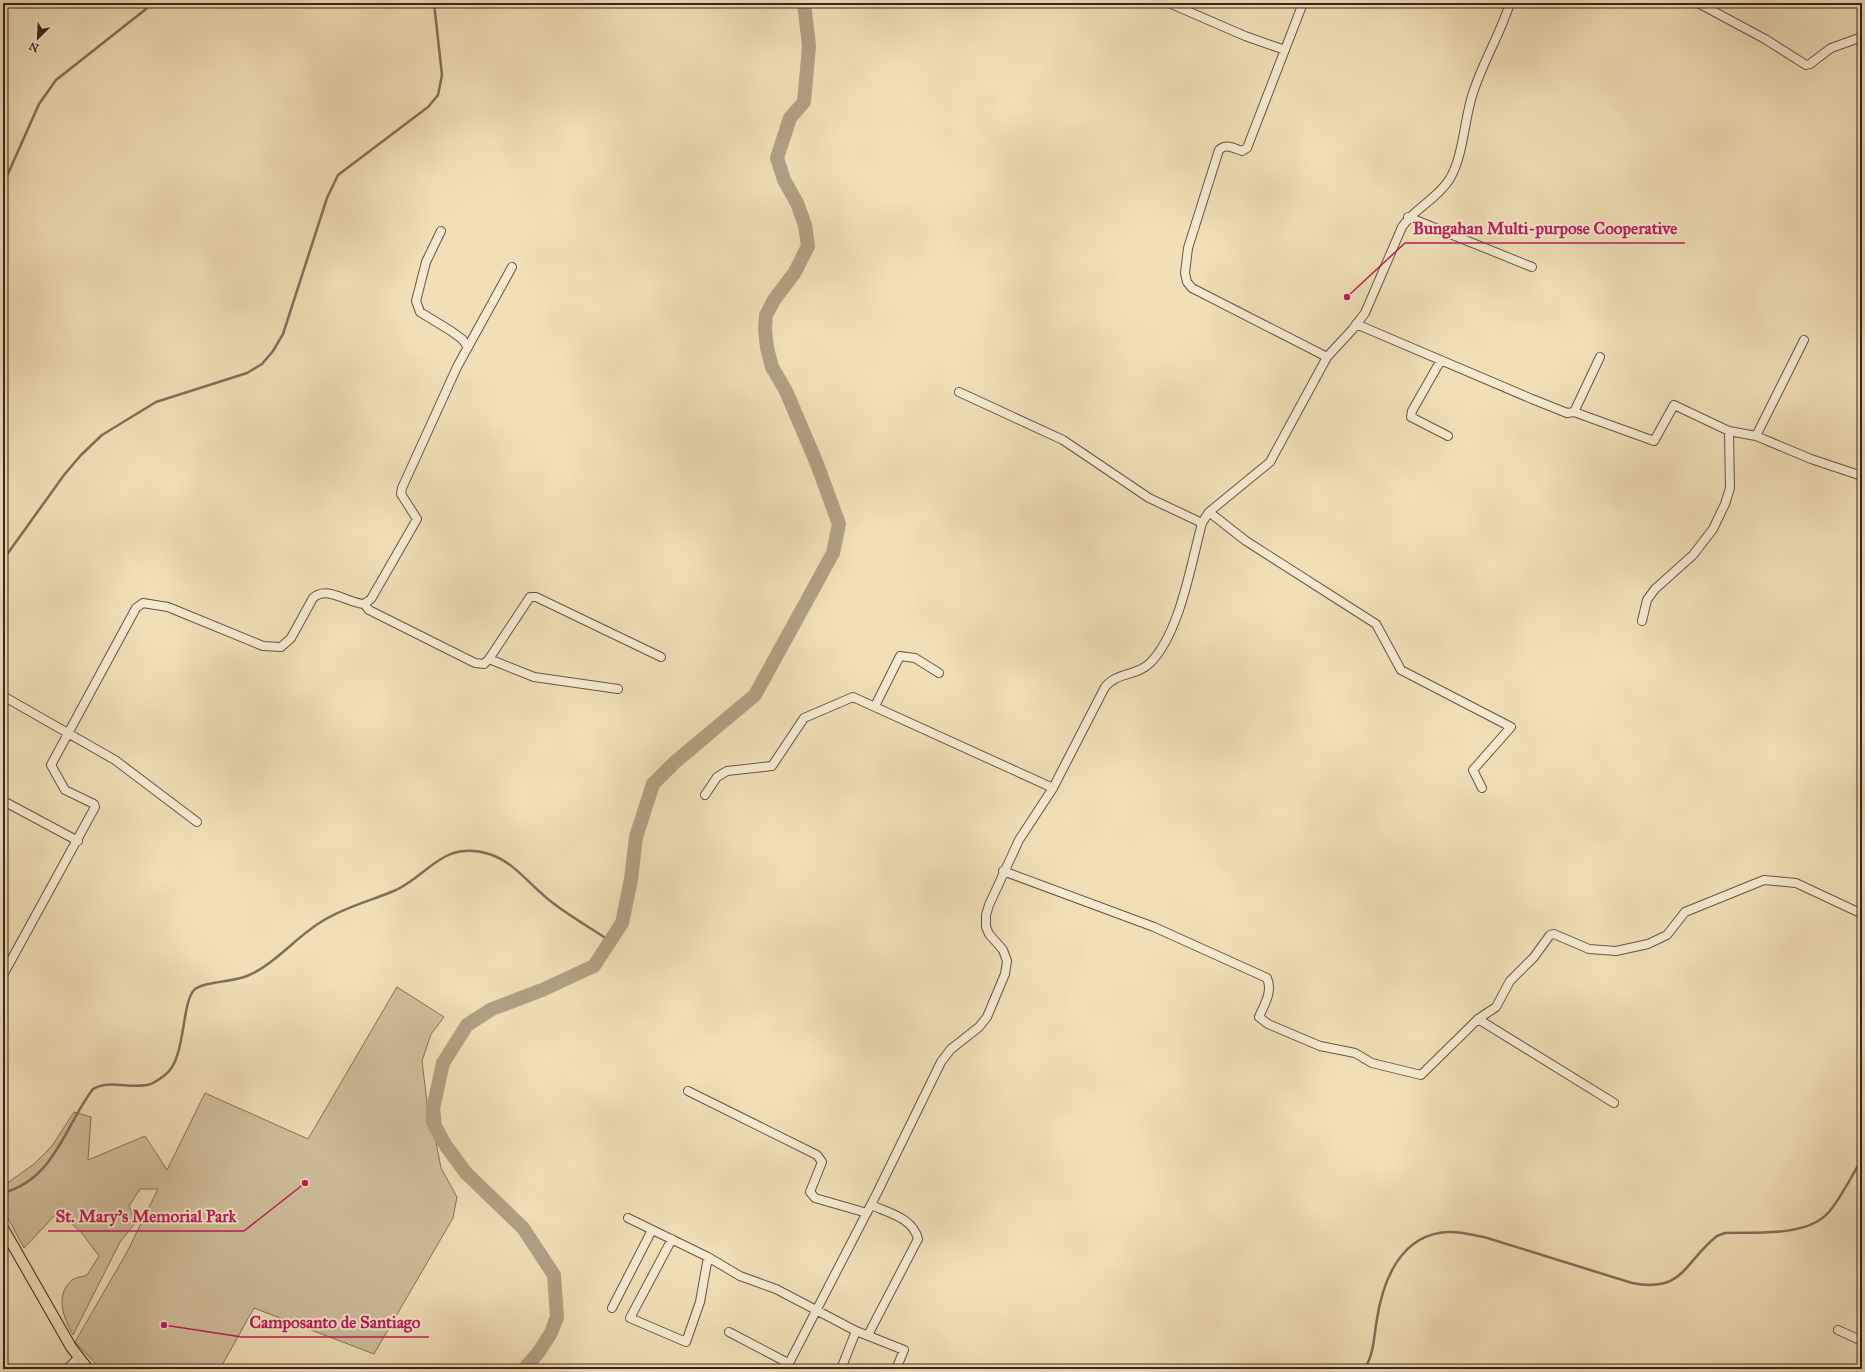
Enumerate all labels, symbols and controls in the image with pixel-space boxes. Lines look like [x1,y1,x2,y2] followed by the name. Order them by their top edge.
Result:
[18,18,58,58] north arrow
[27,39,41,55] text: N
[1405,214,1685,243] callout: Bungahan Multi-purpose Cooperative
[1413,218,1677,239] text: Bungahan Multi-purpose Cooperative
[48,1202,244,1231] callout: St. Mary's Memorial Park
[56,1206,238,1227] text: St. Mary's Memorial Park
[242,1308,429,1337] callout: Camposanto de Santiago
[250,1312,421,1333] text: Camposanto de Santiago

